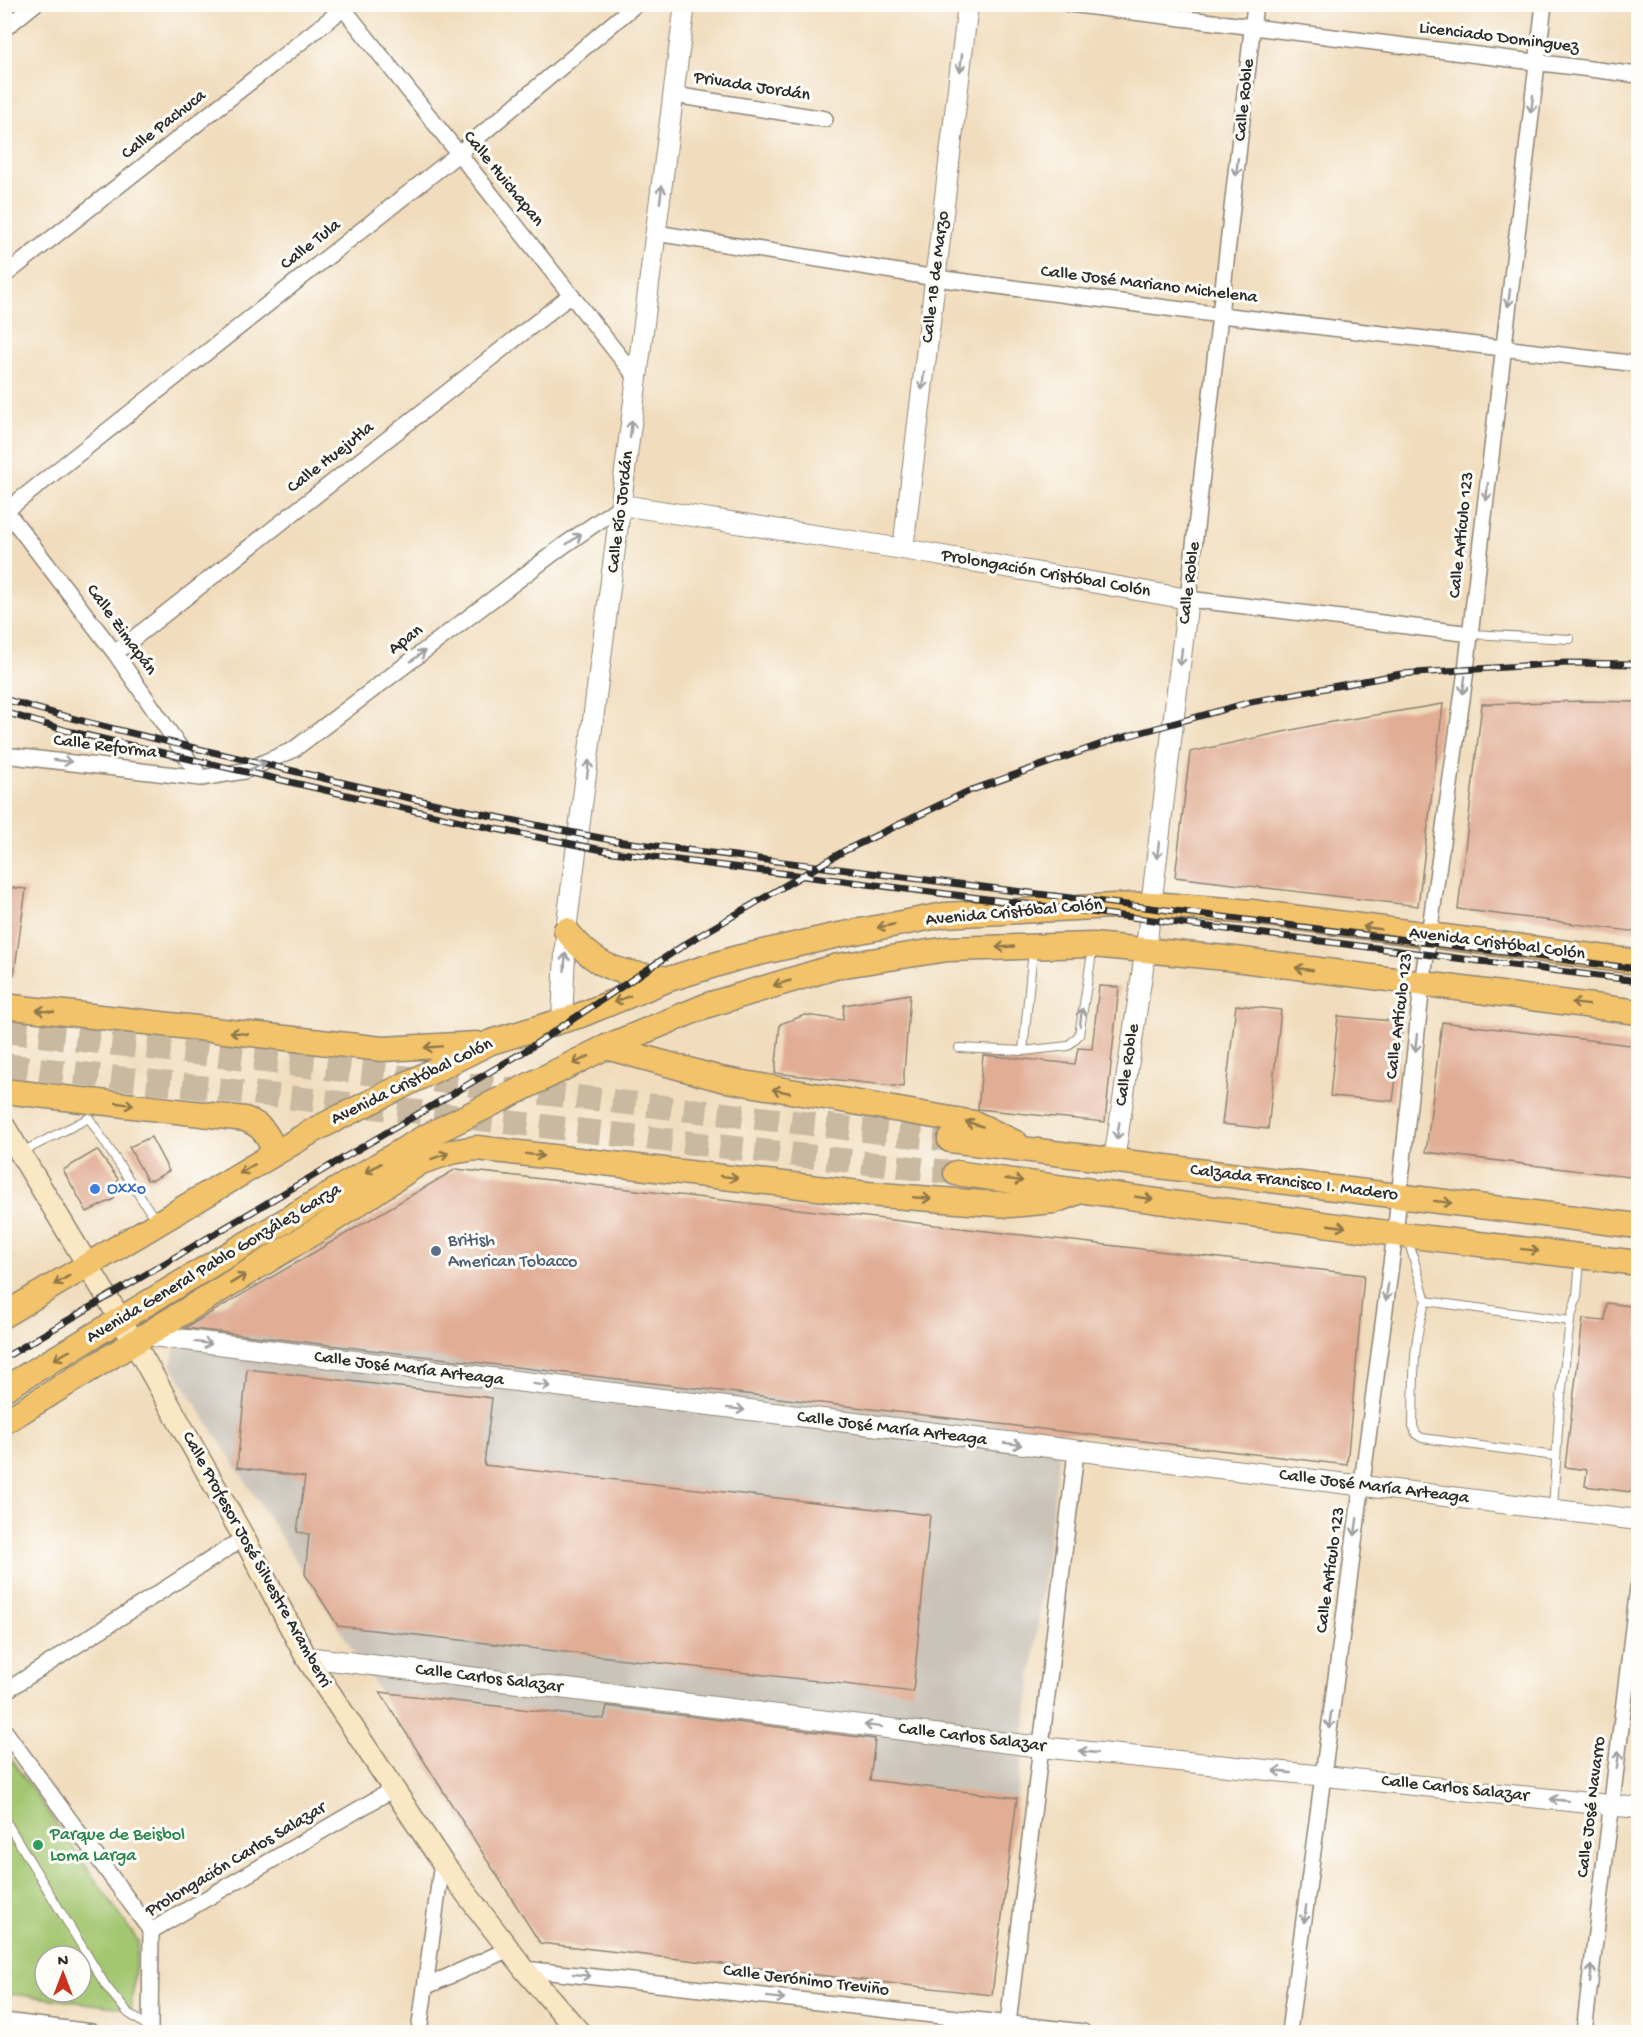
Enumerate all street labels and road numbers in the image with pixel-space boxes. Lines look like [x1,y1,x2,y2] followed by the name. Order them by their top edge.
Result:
[1418,18,1581,58] street label: Licenciado Dominguez
[1230,57,1260,142] street label: Calle Roble
[691,67,812,107] street label: Privada Jordán
[118,85,211,165] street label: Calle Pachuca
[458,127,548,231] street label: Calle Huichapan
[917,210,955,344] street label: Calle 18 de Marzo
[277,214,346,275] street label: Calle Tula
[1039,261,1260,309] street label: Calle José Mariano Michelena
[283,417,379,498] street label: Calle Huejutla
[603,449,639,574] street label: Calle Río Jordán
[1445,471,1479,599] street label: Calle Artículo 123
[1175,540,1206,625] street label: Calle Roble
[939,545,1153,603] street label: Prolongación Cristóbal Colón
[81,581,161,680] street label: Calle Zimapán
[384,620,428,660] street label: Apan
[52,730,159,764] street label: Calle Reforma
[925,895,1104,931] street label: Avenida Cristóbal Colón
[1408,923,1587,965] street label: Avenida Cristóbal Colón
[1382,952,1418,1080] street label: Calle Artículo 123
[1111,1022,1145,1108] street label: Calle Roble
[328,1034,497,1130] street label: Avenida Cristóbal Colón
[1189,1160,1399,1206] street label: Calzada Francisco I. Madero
[83,1179,346,1349] street label: Avenida General Pablo González Garza
[313,1347,506,1391] street label: Calle José María Arteaga
[796,1407,989,1451] street label: Calle José María Arteaga
[177,1428,335,1692] street label: Calle Profesor José Silvestre Aramberri
[1278,1465,1471,1509] street label: Calle José María Arteaga
[1312,1506,1350,1634] street label: Calle Artículo 123
[414,1660,565,1699] street label: Calle Carlos Salazar
[897,1719,1048,1758] street label: Calle Carlos Salazar
[1573,1735,1611,1879] street label: Calle José Navarro
[1380,1771,1531,1807] street label: Calle Carlos Salazar
[141,1797,331,1923] street label: Prolongación Carlos Salazar
[722,1960,890,2002] street label: Calle Jerónimo Treviño

